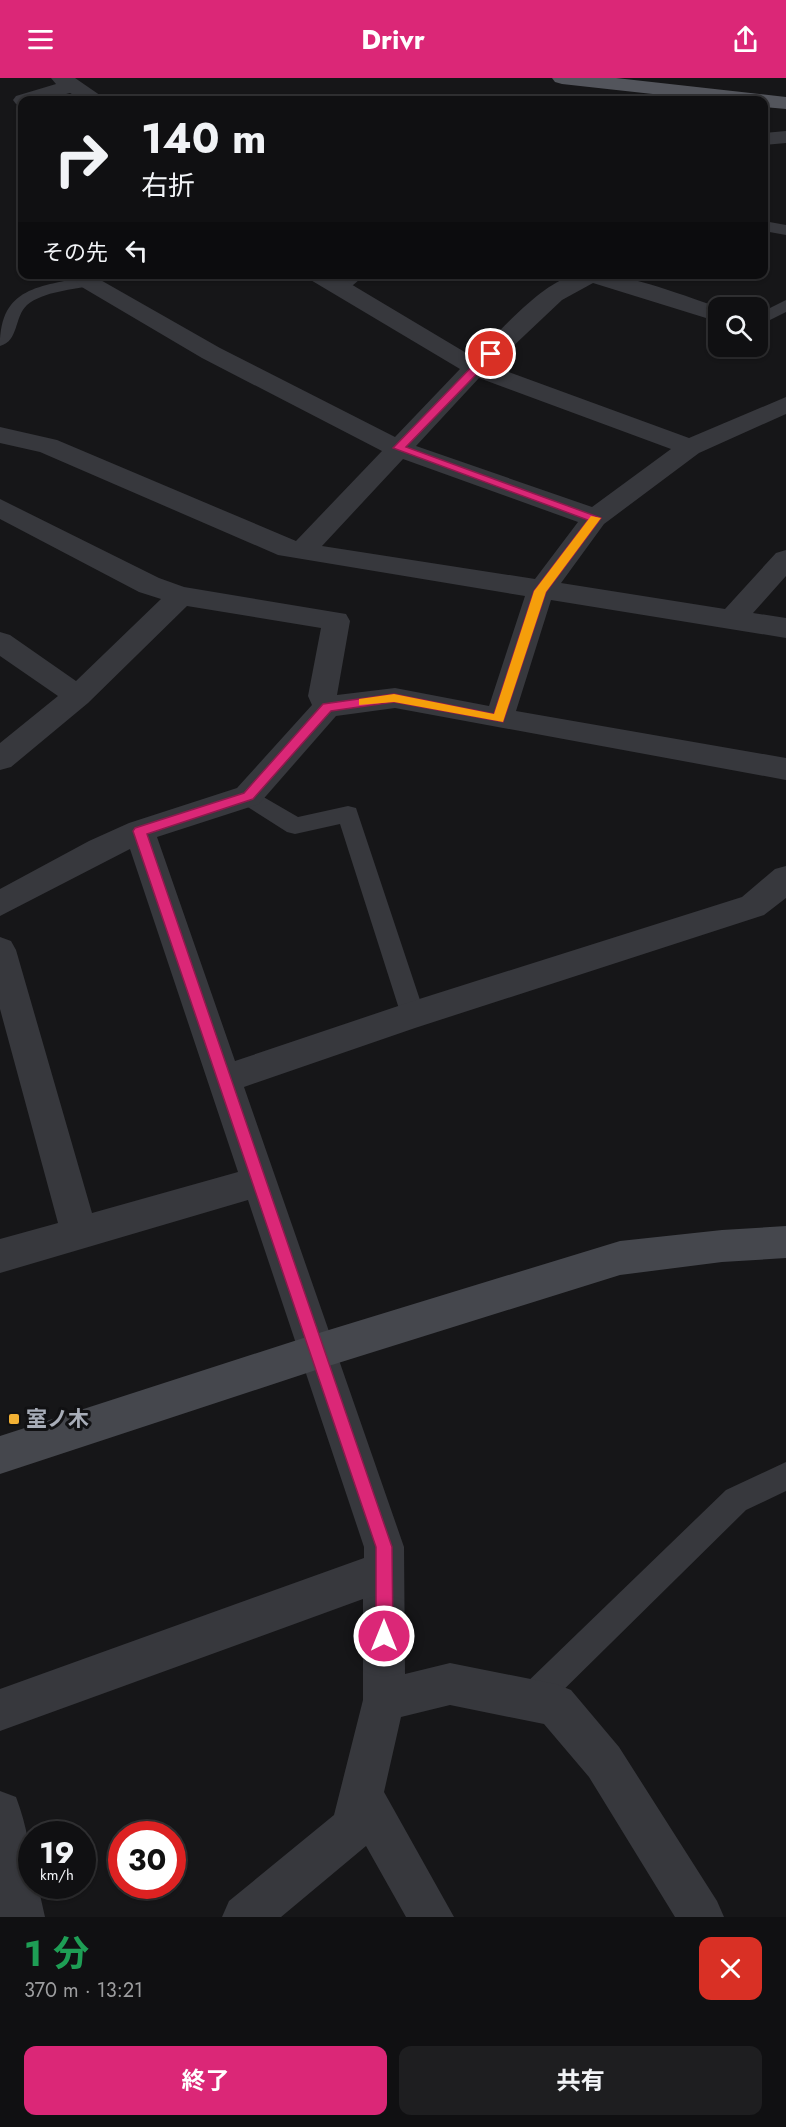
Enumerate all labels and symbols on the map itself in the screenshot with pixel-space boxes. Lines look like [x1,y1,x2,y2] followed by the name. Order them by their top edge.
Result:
[465,328,516,379] pin
[26,1404,89,1434] place label: 室ノ木
[7,1412,21,1426] marker: 室ノ木
[352,1604,416,1668] position arrow
[108,1821,186,1899] speed limit sign: 30

